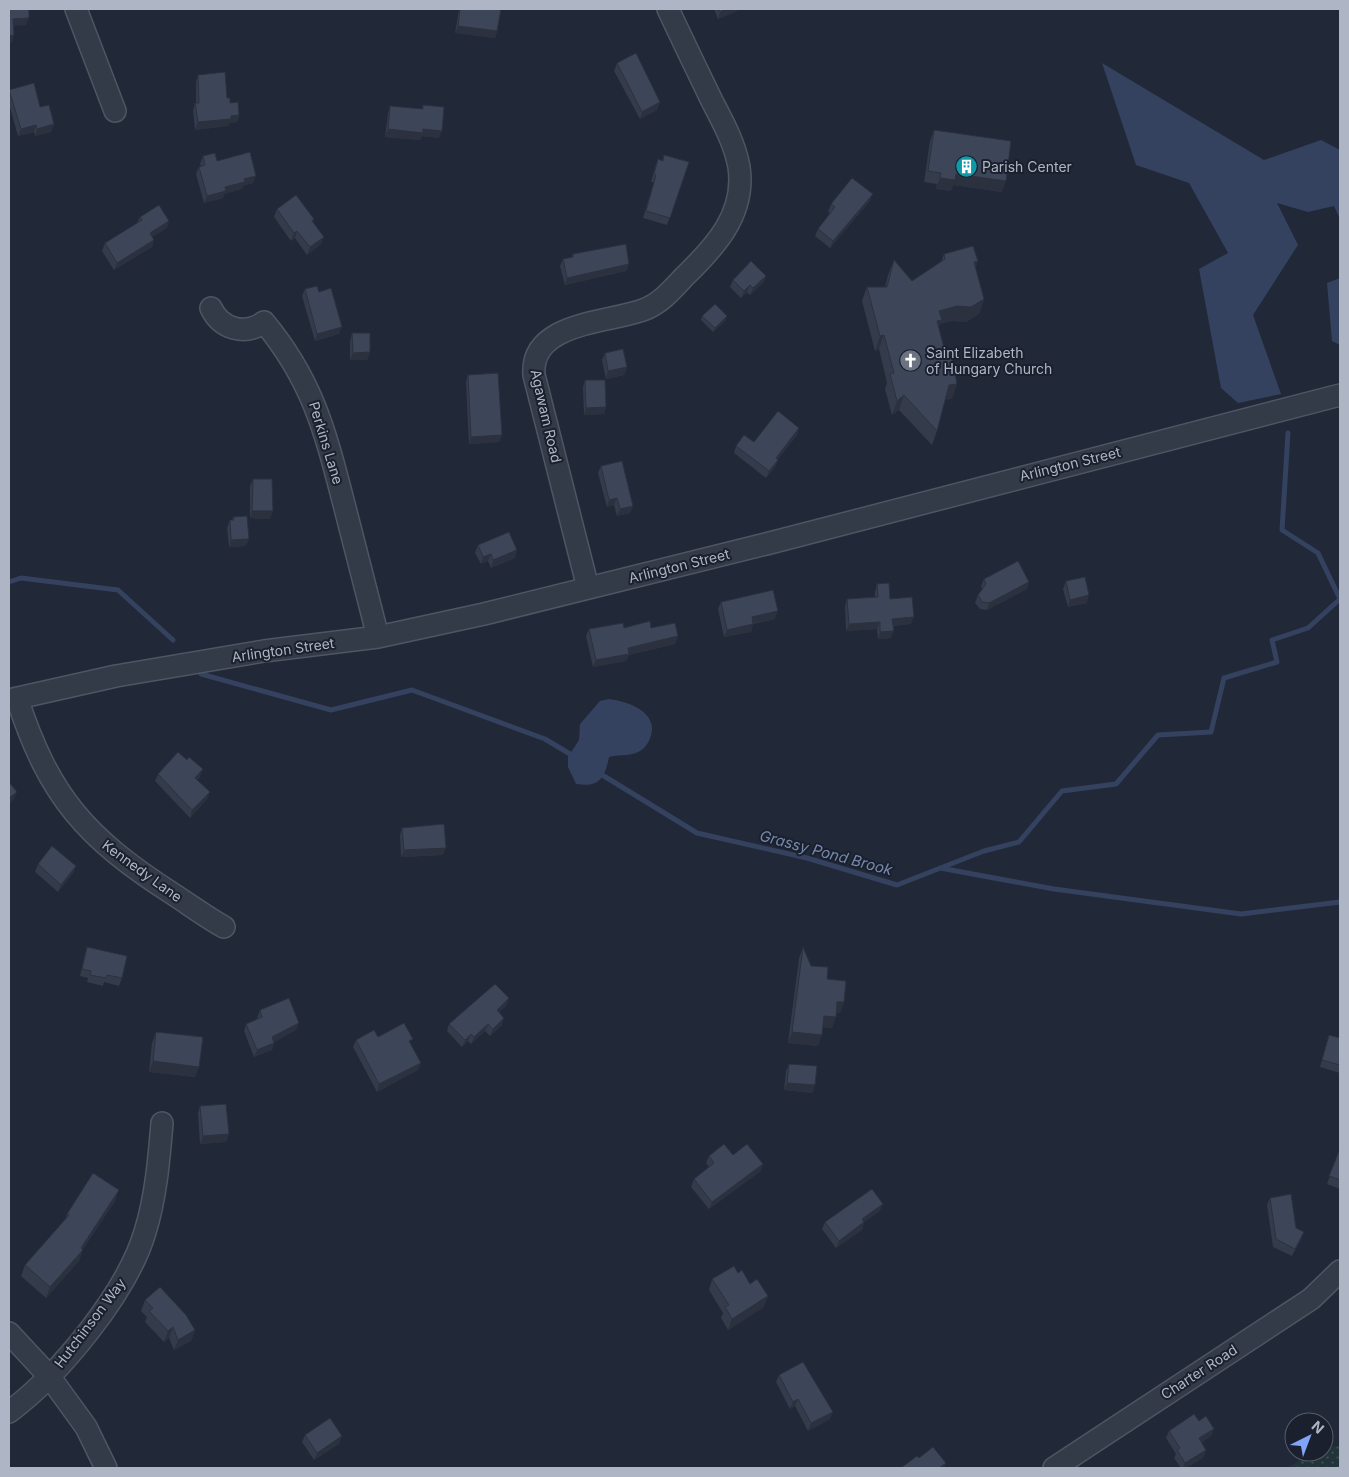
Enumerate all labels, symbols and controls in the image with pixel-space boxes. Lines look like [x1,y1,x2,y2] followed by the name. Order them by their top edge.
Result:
[954,155,978,179] building icon: Parish Center
[982,158,1072,175] place label: Parish Center
[926,344,1052,377] place label: Saint Elizabeth of Hungary Church
[898,349,922,373] church icon: Saint Elizabeth of Hungary Church
[527,367,566,464] street label: Agawam Road
[306,400,347,486] street label: Perkins Lane
[1018,443,1122,484] street label: Arlington Street
[627,545,731,586] street label: Arlington Street
[231,634,336,665] street label: Arlington Street
[758,826,895,880] water label: Grassy Pond Brook
[99,836,185,905] street label: Kennedy Lane
[50,1274,129,1371] street label: Hutchinson Way
[1157,1341,1240,1403] street label: Charter Road
[1284,1412,1334,1462] north arrow
[1308,1417,1328,1437] text: N

